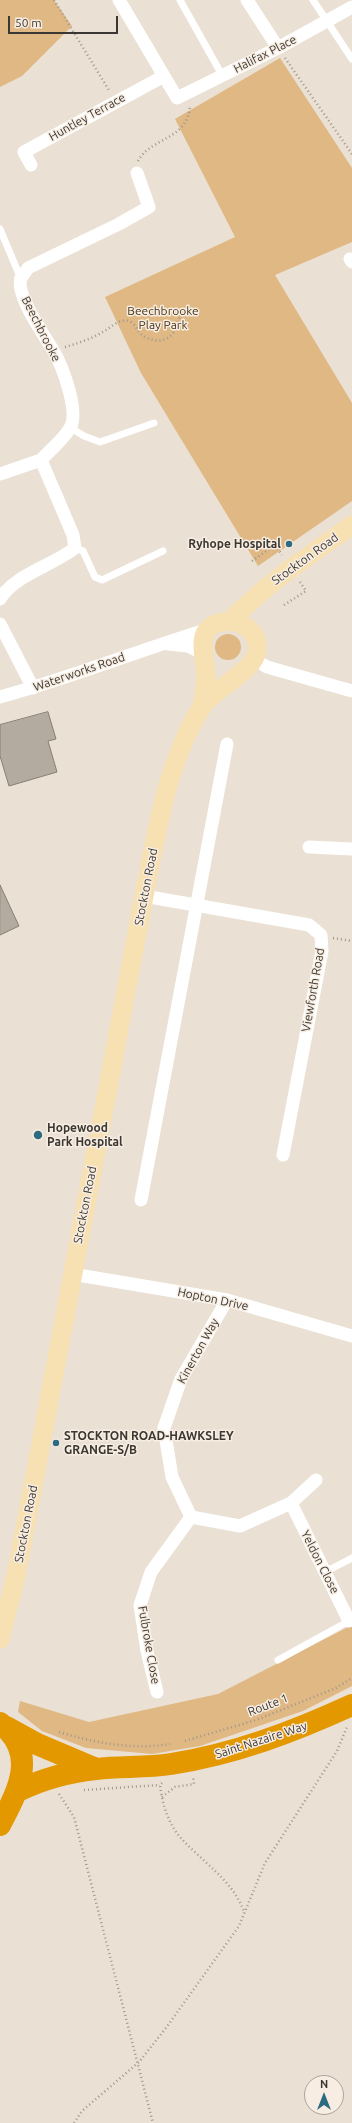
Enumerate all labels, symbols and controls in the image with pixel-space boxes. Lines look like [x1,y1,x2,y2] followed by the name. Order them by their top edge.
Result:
[10,8,120,34] scale bar
[15,16,42,29] text: 50 m
[231,32,299,76] street label: Halifax Place
[46,90,128,144] street label: Huntley Terrace
[18,294,64,364] street label: Beechbrooke
[127,304,199,332] park label: Beechbrooke Play Park
[269,530,341,588] street label: Stockton Road
[188,537,281,551] place label: Ryhope Hospital
[284,539,294,549] marker: Ryhope Hospital
[31,650,127,694] street label: Waterworks Road
[131,847,161,927] street label: Stockton Road
[299,947,327,1033] street label: Viewforth Road
[47,1121,123,1149] place label: Hopewood Park Hospital
[32,1129,44,1141] marker: Hopewood Park Hospital
[70,1165,100,1245] street label: Stockton Road
[176,1284,250,1314] street label: Hopton Drive
[174,1316,222,1386] street label: Kinerton Way
[64,1429,234,1457] place label: STOCKTON ROAD-HAWKSLEY GRANGE-S/B
[51,1438,61,1448] marker: STOCKTON ROAD-HAWKSLEY GRANGE-S/B
[11,1484,41,1564] street label: Stockton Road
[298,1528,342,1596] street label: Yeldon Close
[135,1605,163,1685] street label: Fulbroke Close
[246,1691,290,1719] street label: Route 1
[213,1718,309,1762] street label: Saint Nazaire Way
[304,2075,344,2115] north arrow
[320,2078,328,2090] text: N

